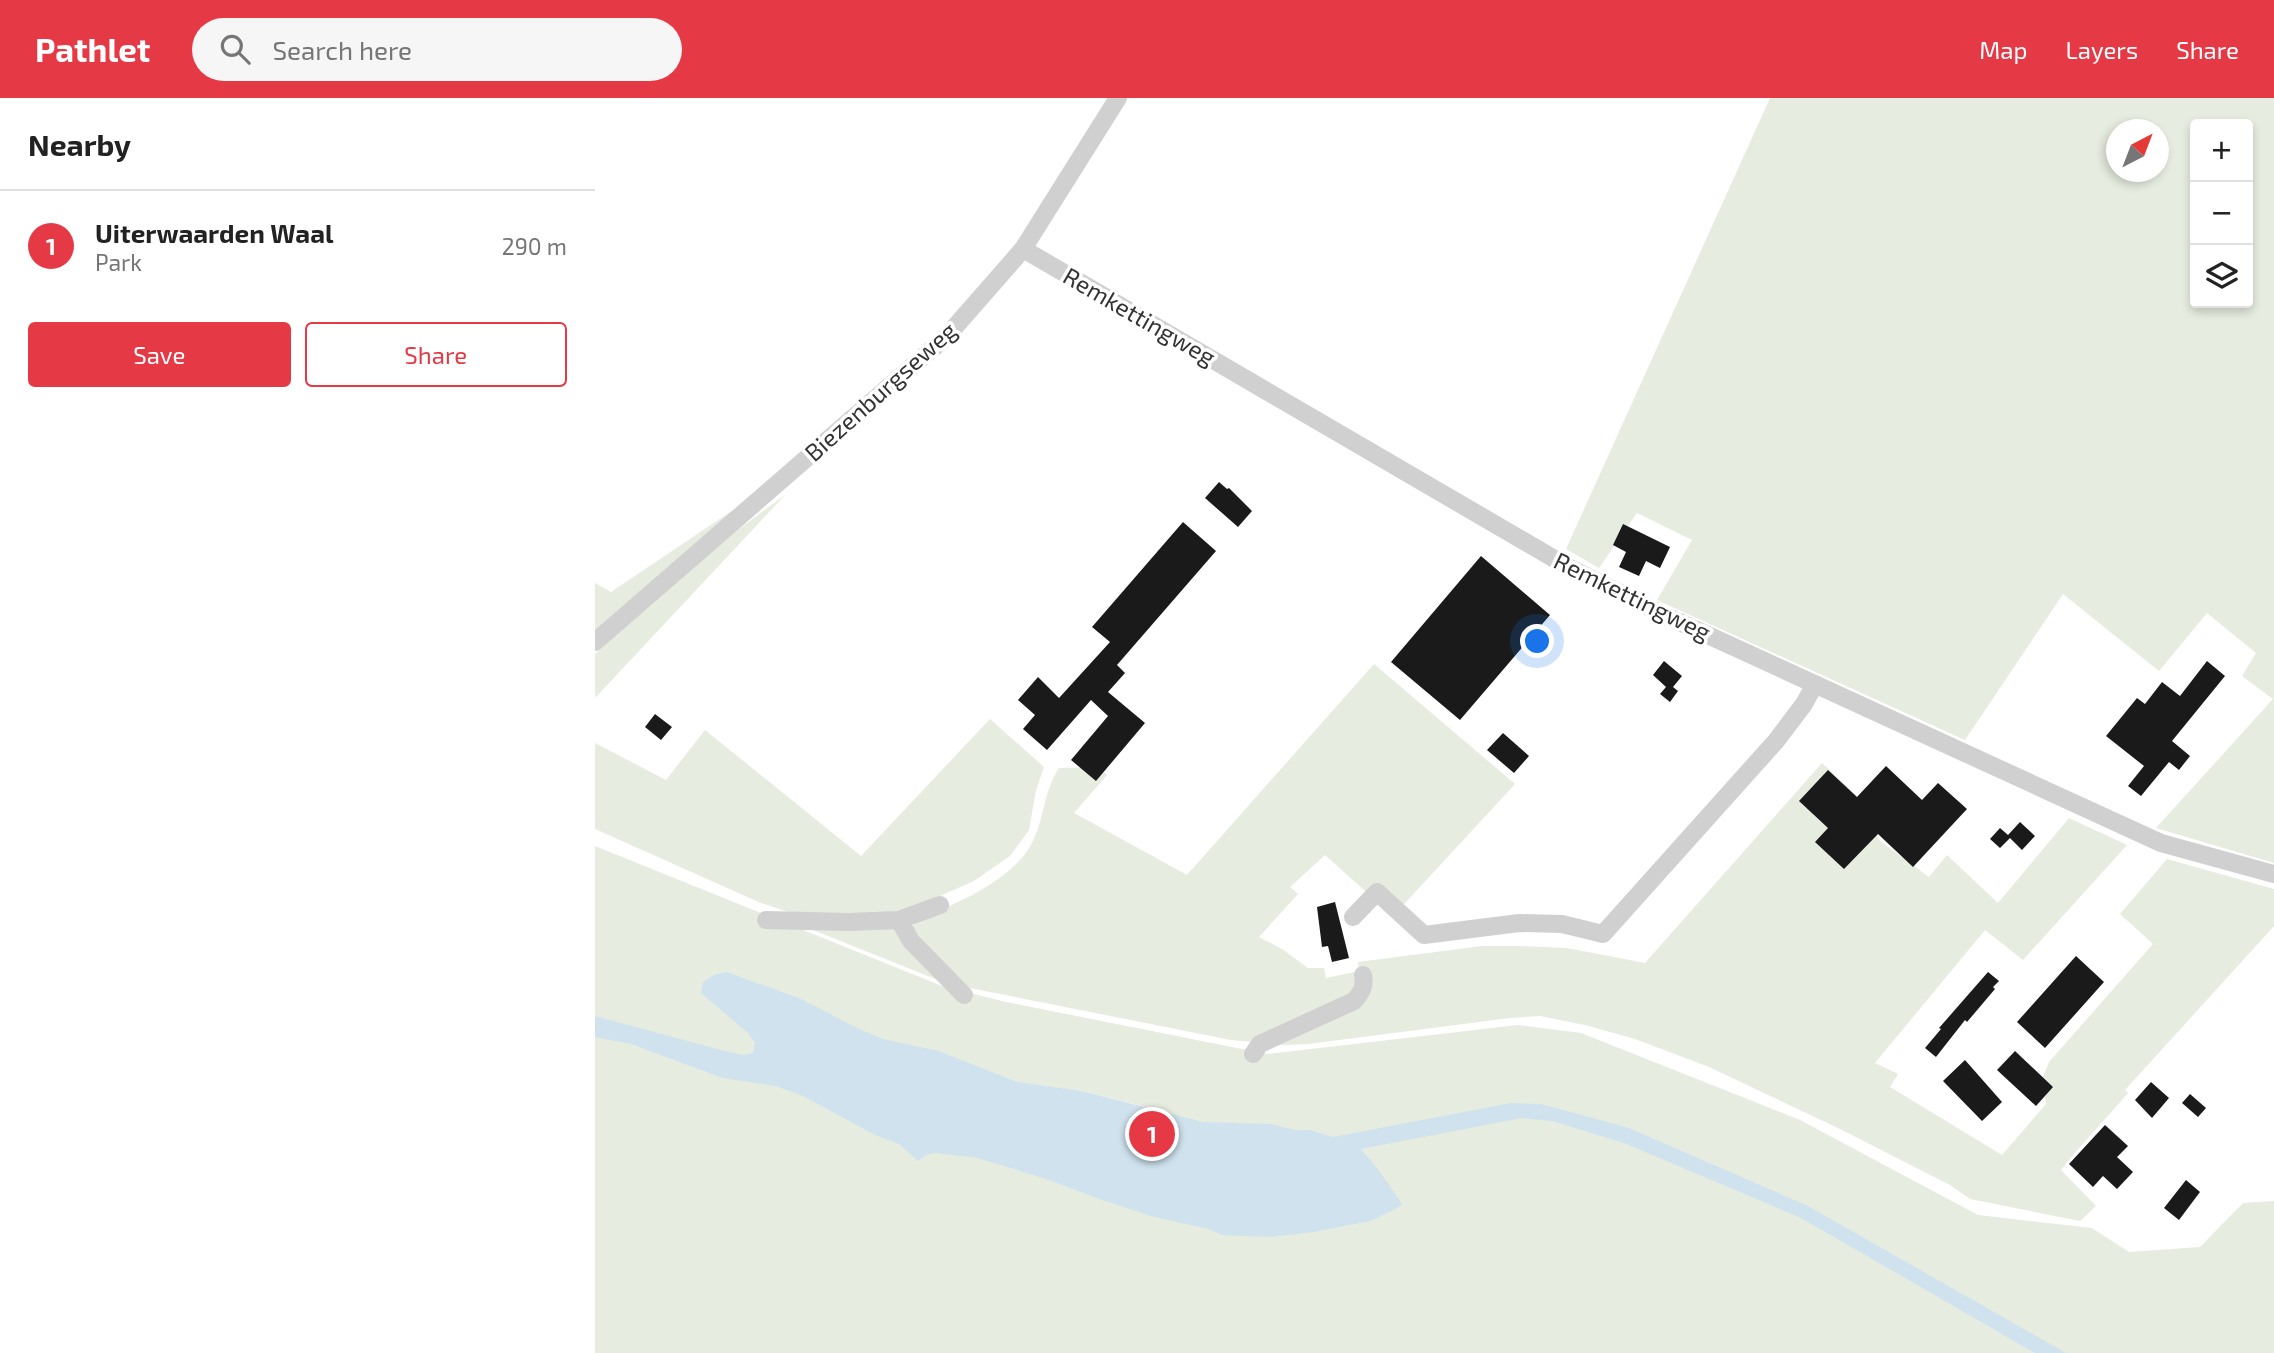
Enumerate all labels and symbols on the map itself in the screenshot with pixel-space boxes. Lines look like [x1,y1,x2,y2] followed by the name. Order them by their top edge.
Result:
[2106,119,2169,182] north arrow
[1058,260,1221,371] street label: Remkettingweg
[798,315,962,467] street label: Biezenburgseweg
[1549,545,1716,646] street label: Remkettingweg
[1520,624,1554,658] your location
[1129,1108,1175,1160] pin: 1

